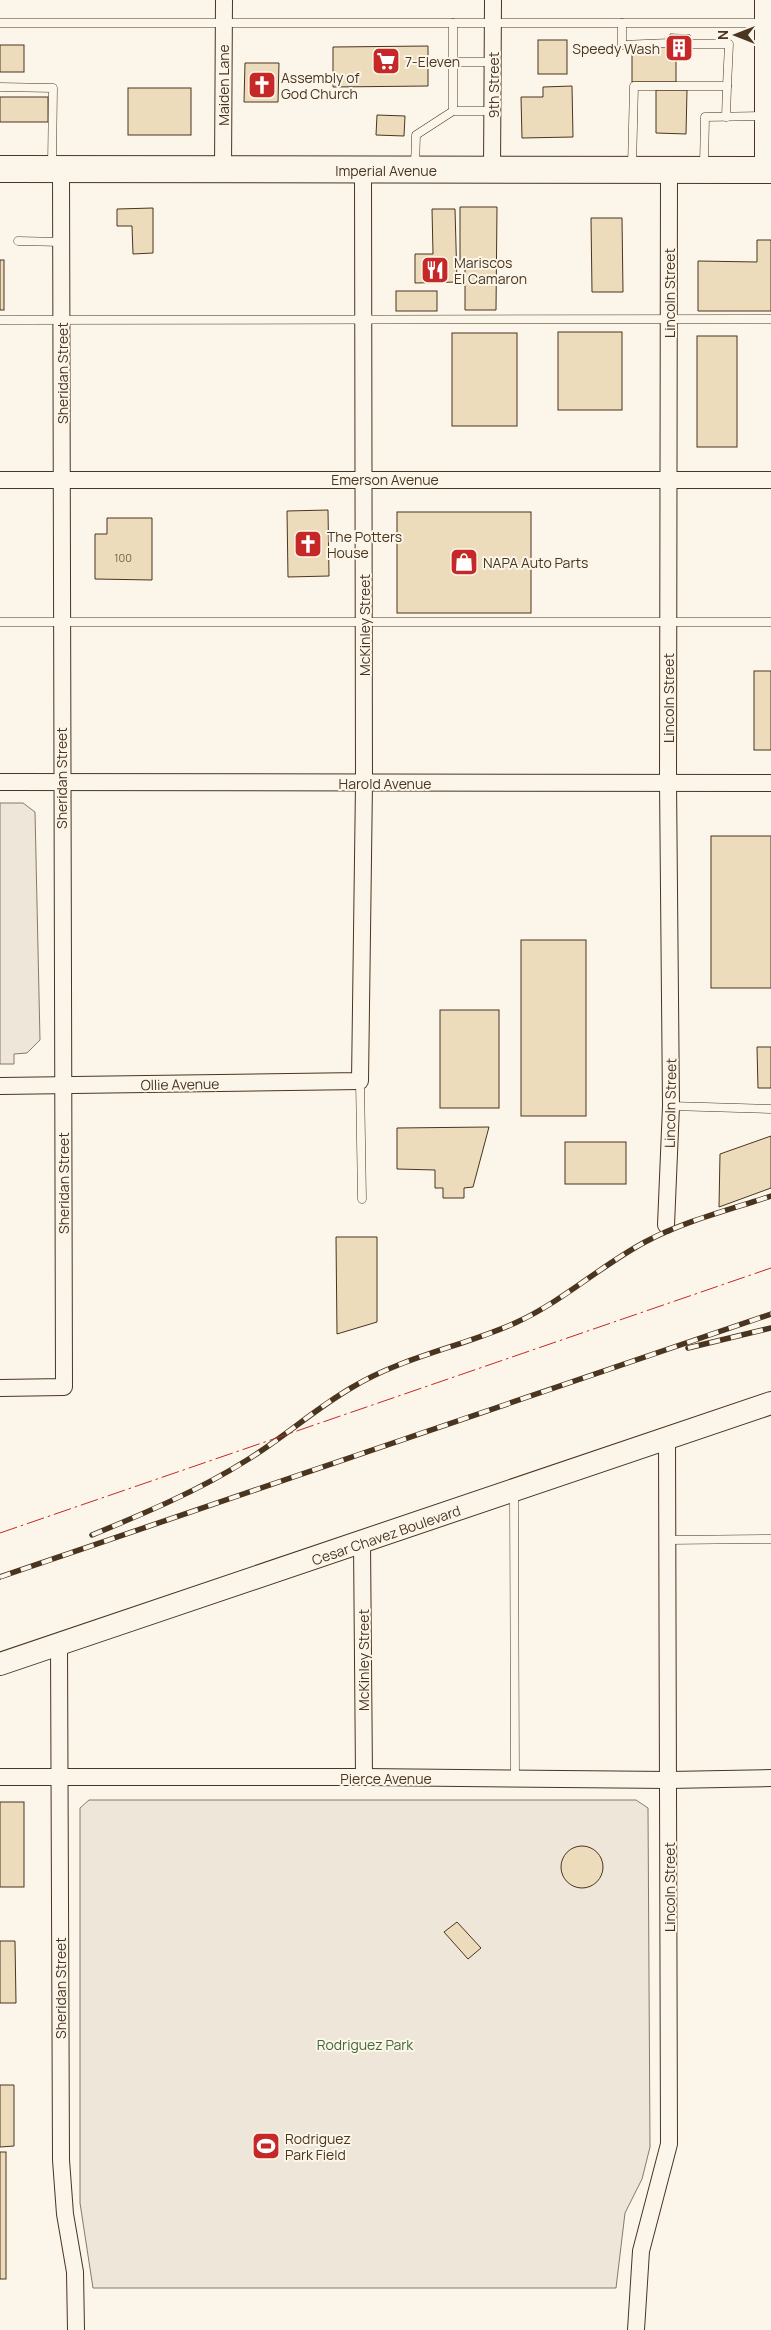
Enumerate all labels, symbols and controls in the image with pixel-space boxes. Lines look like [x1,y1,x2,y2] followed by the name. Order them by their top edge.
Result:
[711,10,761,60] north arrow
[713,30,732,40] text: N
[664,33,694,63] building icon: Speedy Wash
[572,39,660,58] place label: Speedy Wash
[214,44,233,126] street label: Maiden Lane
[371,46,401,76] supermarket icon: 7-Eleven
[484,51,503,118] street label: 9th Street
[405,52,460,71] place label: 7-Eleven
[281,68,359,103] place label: Assembly of God Church
[247,70,277,100] church icon: Assembly of God Church
[335,161,437,180] street label: Imperial Avenue
[660,248,679,338] street label: Lincoln Street
[454,253,527,288] place label: Mariscos El Camaron
[420,255,450,285] restaurant icon: Mariscos El Camaron
[53,322,72,424] street label: Sheridan Street
[331,470,439,489] street label: Emerson Avenue
[327,527,402,562] place label: The Potters House
[293,529,323,559] church icon: The Potters House
[449,547,479,577] shop icon: NAPA Auto Parts
[114,550,132,565] house number: 100
[483,553,588,572] place label: NAPA Auto Parts
[355,574,374,676] street label: McKinley Street
[659,653,678,743] street label: Lincoln Street
[52,727,71,829] street label: Sheridan Street
[339,774,431,793] street label: Harold Avenue
[660,1057,680,1148] street label: Lincoln Street
[140,1074,220,1094] street label: Ollie Avenue
[54,1132,73,1234] street label: Sheridan Street
[309,1501,463,1569] street label: Cesar Chavez Boulevard
[354,1609,373,1711] street label: McKinley Street
[340,1769,432,1788] street label: Pierce Avenue
[660,1842,679,1932] street label: Lincoln Street
[51,1937,70,2039] street label: Sheridan Street
[317,2035,414,2054] park label: Rodriguez Park
[285,2129,351,2164] place label: Rodriguez Park Field
[251,2131,281,2161] sports icon: Rodriguez Park Field

